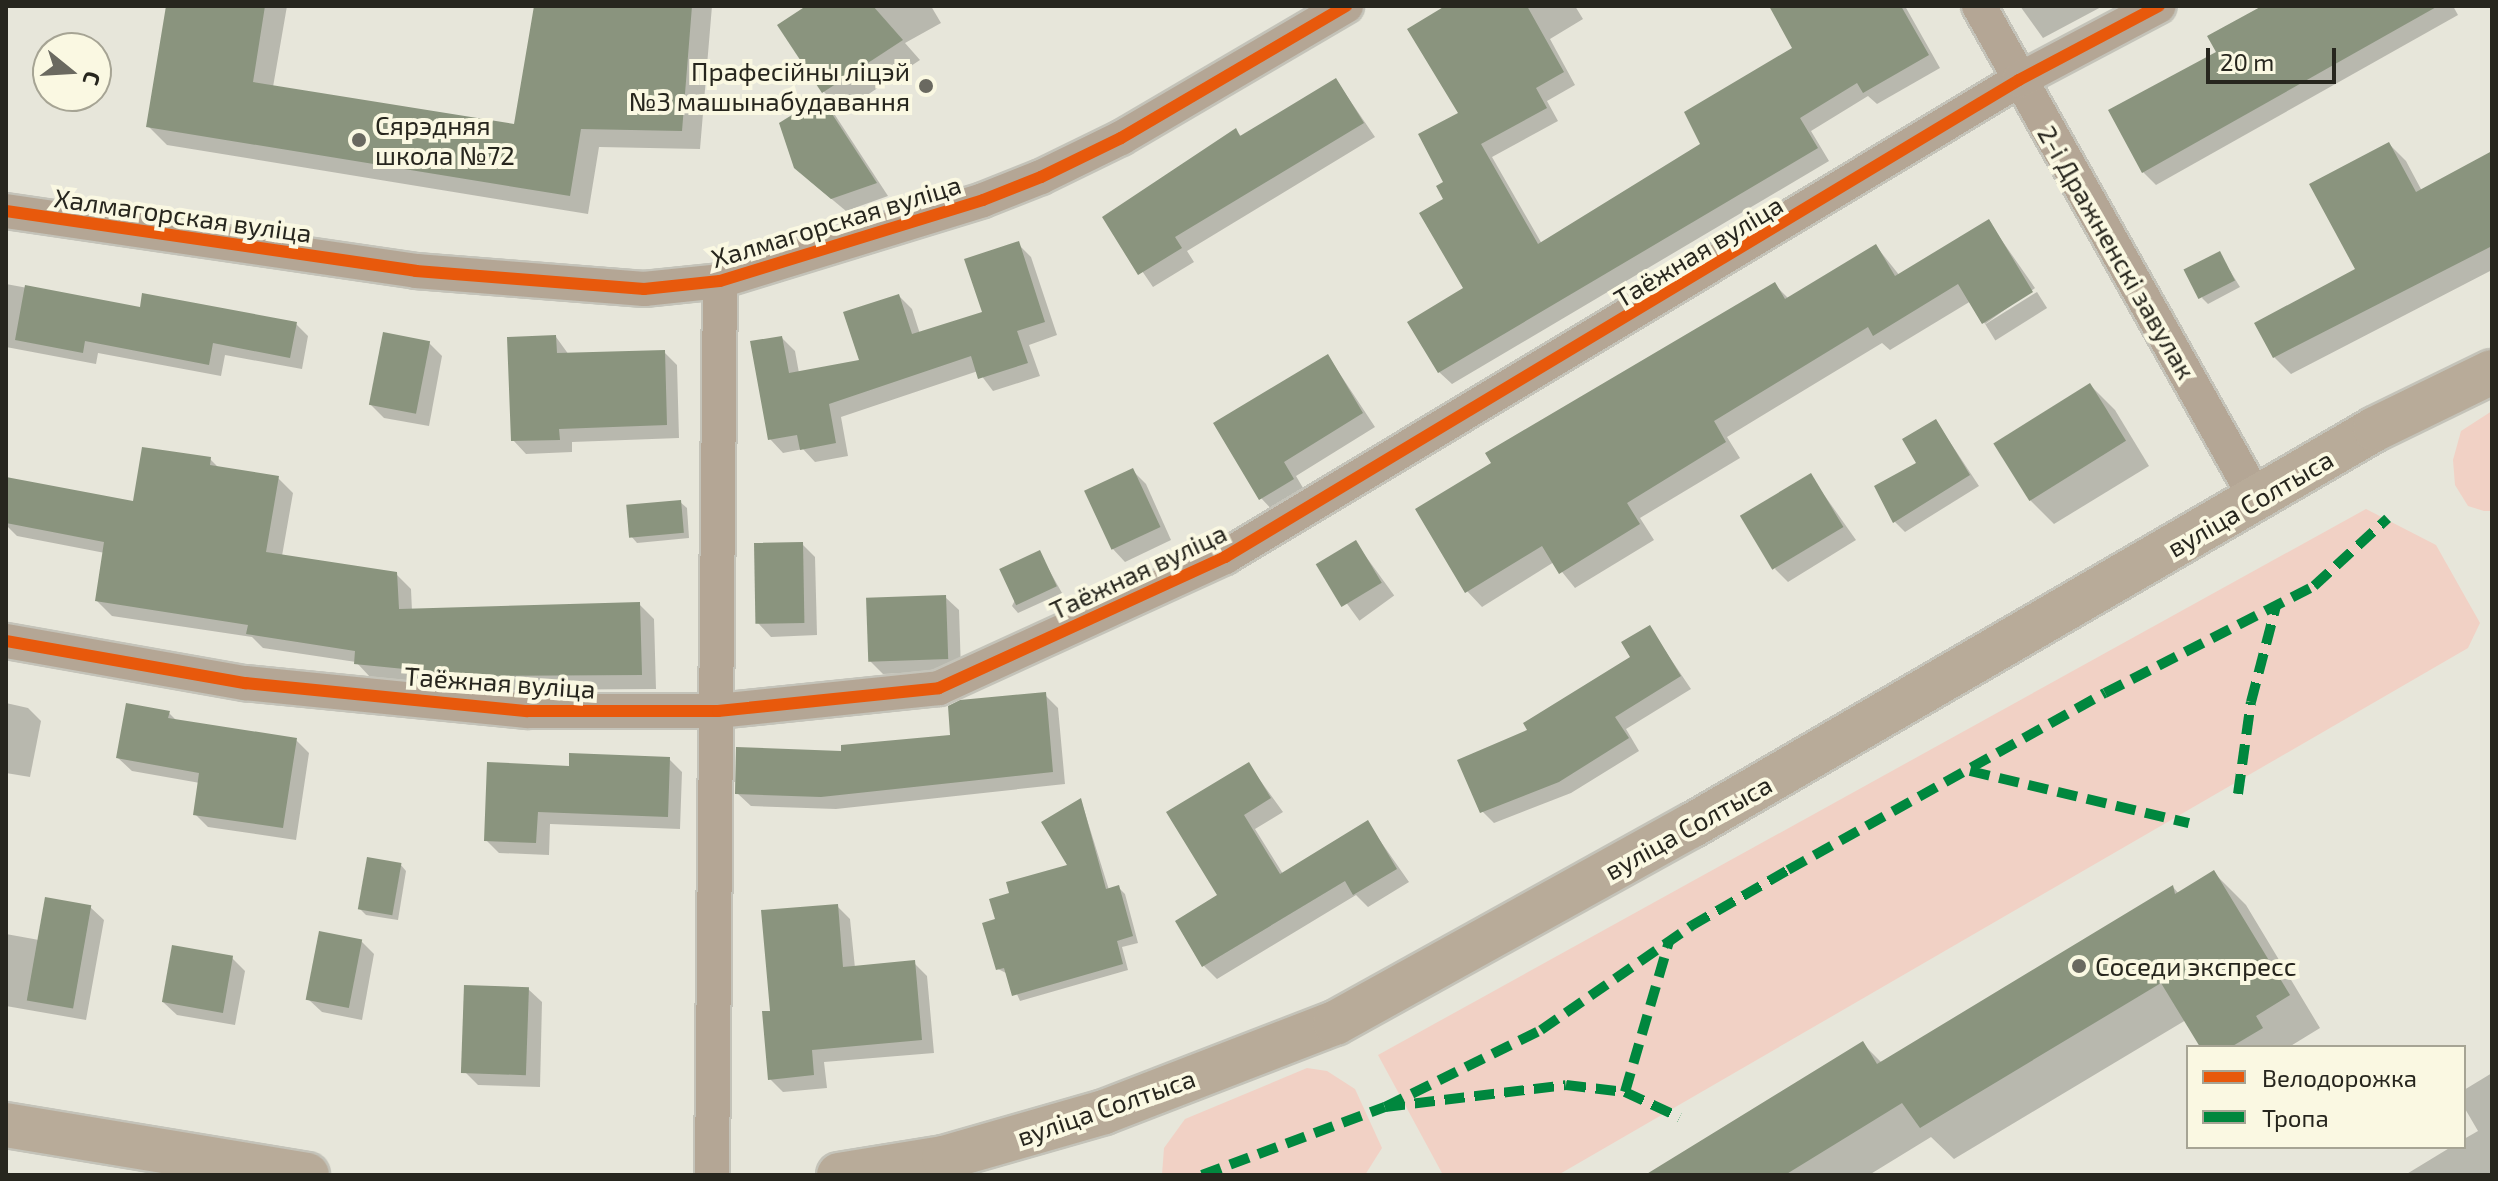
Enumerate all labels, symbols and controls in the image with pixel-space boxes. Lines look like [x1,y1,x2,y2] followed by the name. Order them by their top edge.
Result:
[32,32,112,112] north arrow
[2210,32,2340,82] scale bar
[2220,47,2274,76] text: 20 m
[629,55,910,116] place label: Прафесійны ліцэй №3 машынабудавання
[79,69,107,89] text: С
[917,77,935,95] marker: Прафесійны ліцэй №3 машынабудавання
[375,109,515,170] place label: Сярэдняя школа №72
[2032,120,2202,384] street label: 2-і Дражненскі завулак
[350,131,368,149] marker: Сярэдняя школа №72
[707,168,965,274] street label: Халмагорская вуліца
[52,181,314,249] street label: Халмагорская вуліца
[1608,188,1788,314] street label: Таёжная вуліца
[2161,443,2339,563] street label: вуліца Солтыса
[1045,516,1231,626] street label: Таёжная вуліца
[403,660,597,704] street label: Таёжная вуліца
[1599,768,1777,886] street label: вуліца Солтыса
[2095,950,2296,982] place label: Соседи экспресс
[2070,957,2088,975] marker: Соседи экспресс
[2186,1045,2466,1149] legend
[1013,1062,1199,1152] street label: вуліца Солтыса
[2262,1063,2417,1092] text: Велодорожка
[2262,1103,2329,1132] text: Тропа

